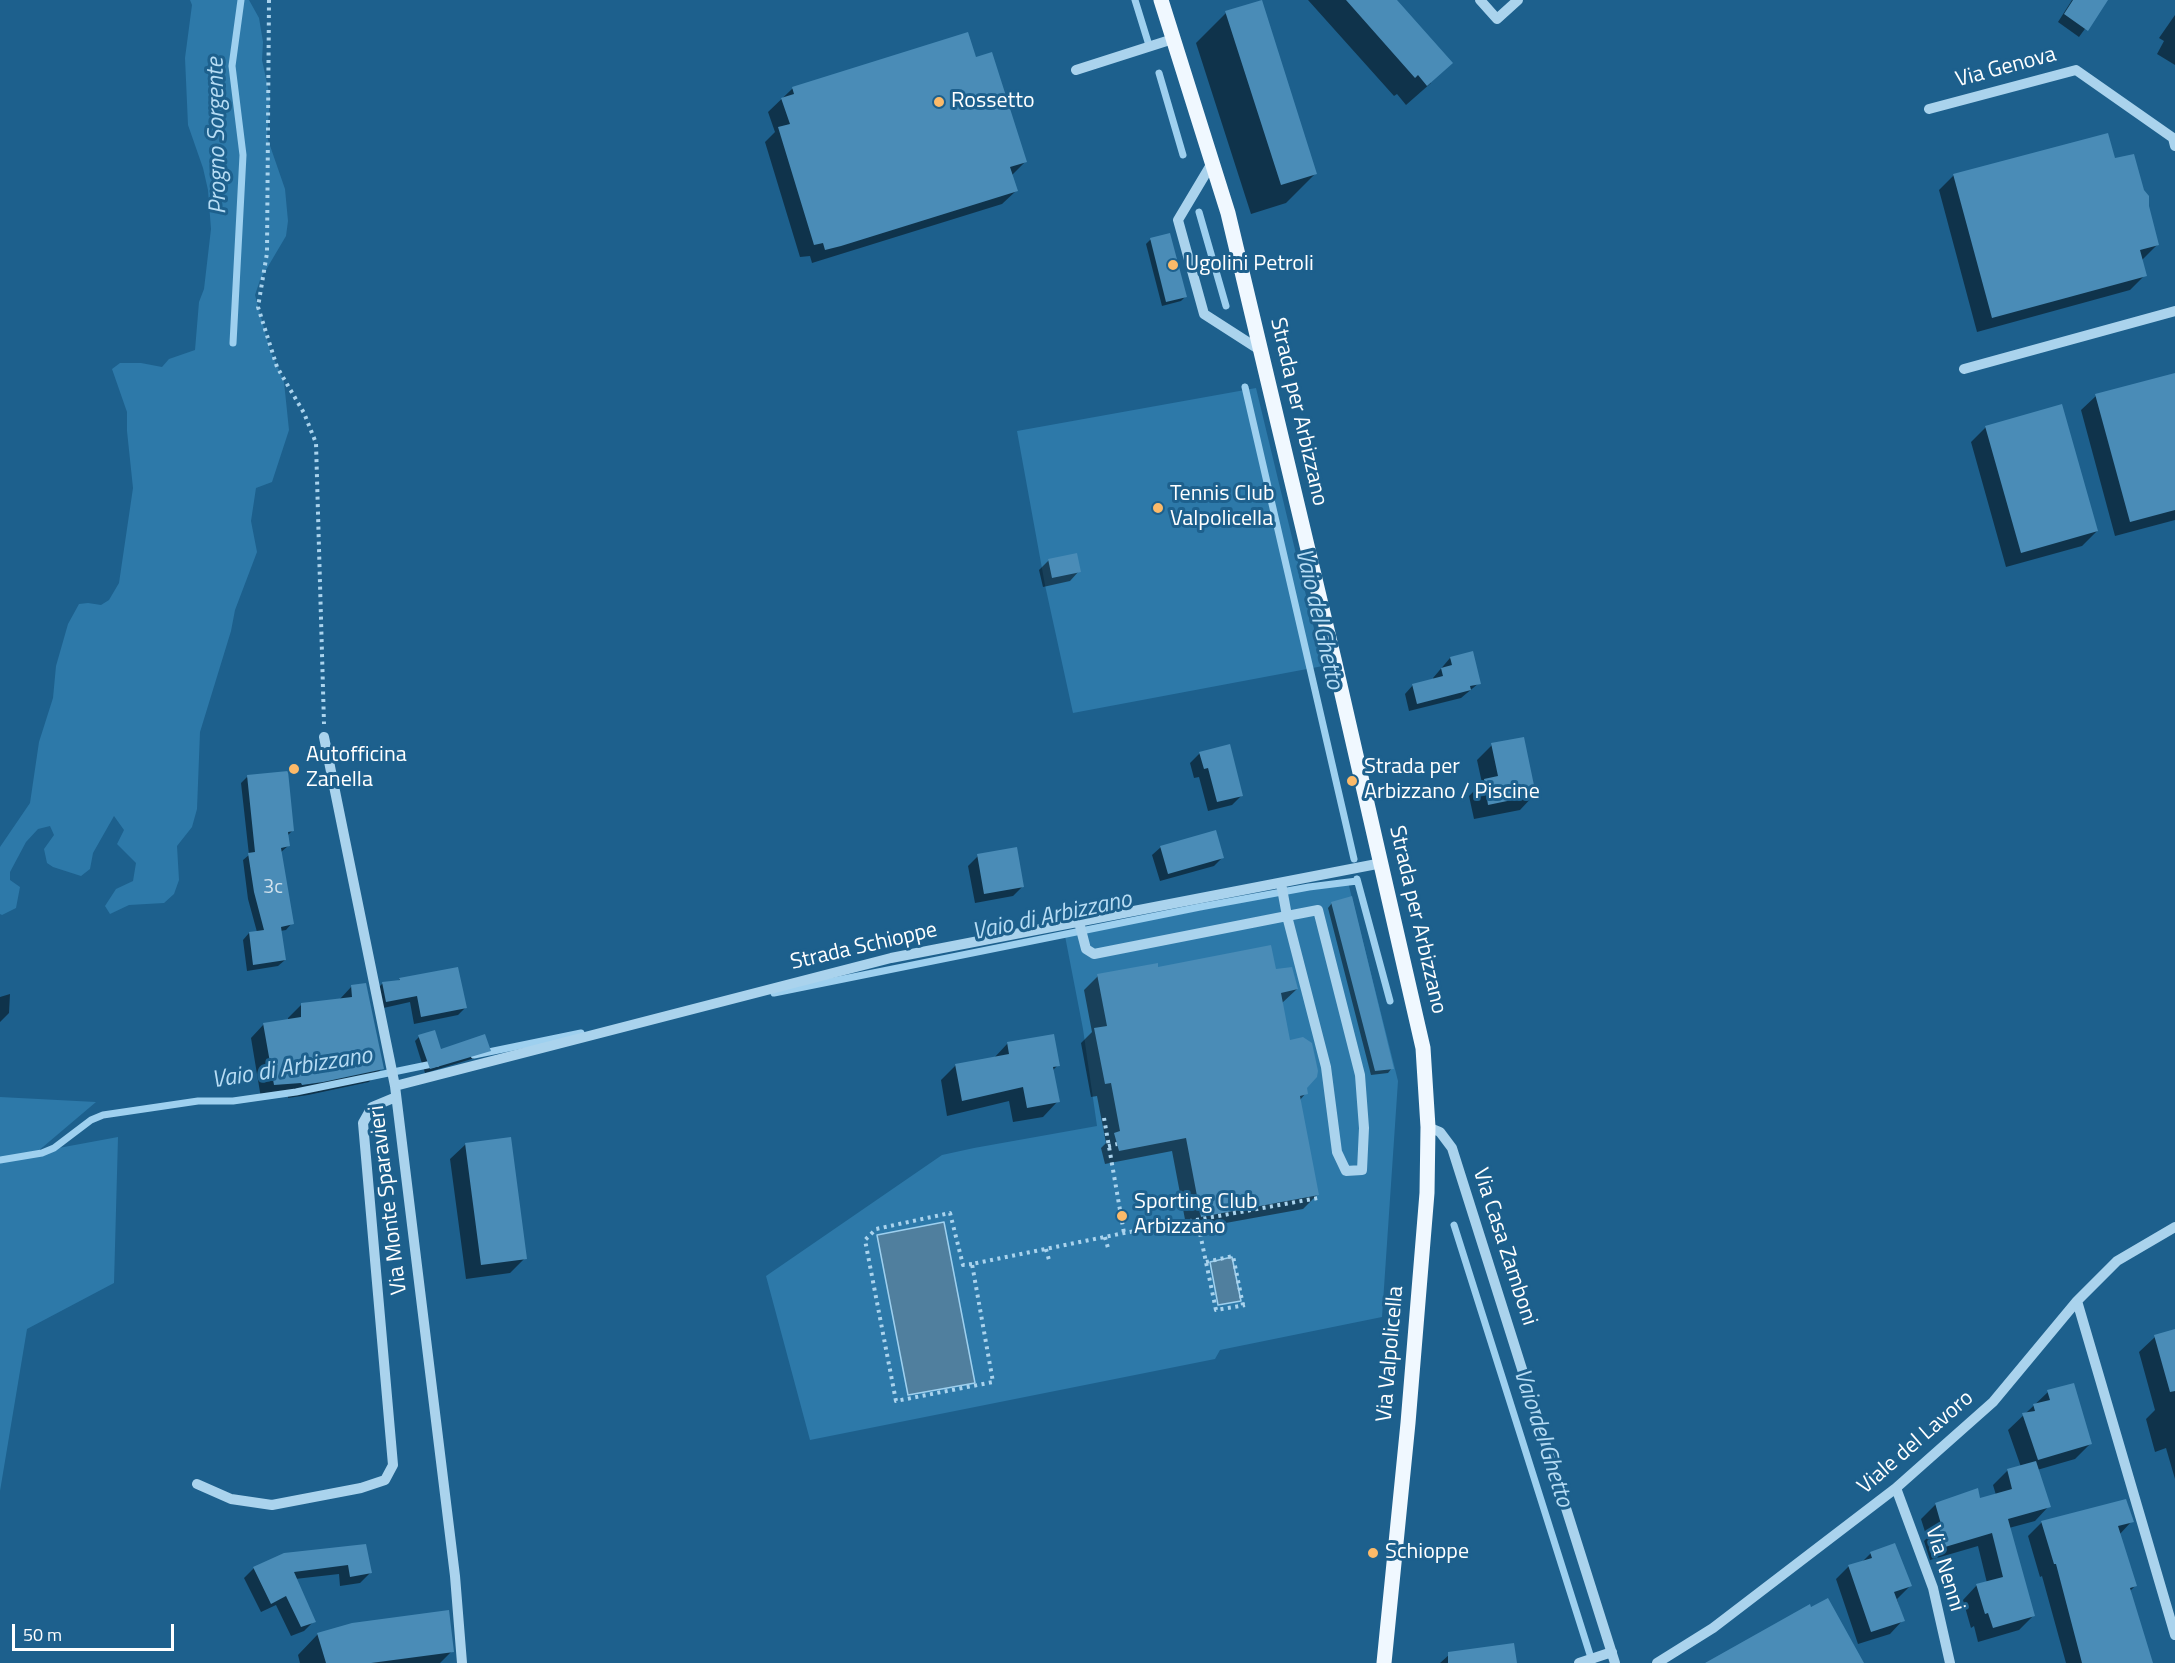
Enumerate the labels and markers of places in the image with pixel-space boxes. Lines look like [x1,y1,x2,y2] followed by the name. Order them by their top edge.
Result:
[951,89,1035,115] place label: Rossetto
[932,95,946,109] marker: Rossetto
[1185,252,1314,278] place label: Ugolini Petroli
[1166,258,1180,272] marker: Ugolini Petroli
[1170,482,1274,534] place label: Tennis Club Valpolicella
[1151,501,1165,515] marker: Tennis Club Valpolicella
[306,743,407,794] place label: Autofficina Zanella
[1364,755,1540,806] place label: Strada per Arbizzano / Piscine
[287,762,301,776] marker: Autofficina Zanella
[1345,774,1359,788] marker: Strada per Arbizzano / Piscine
[1134,1190,1258,1242] place label: Sporting Club Arbizzano
[1115,1209,1129,1223] marker: Sporting Club Arbizzano
[1385,1540,1469,1566] place label: Schioppe
[1366,1546,1380,1560] marker: Schioppe

